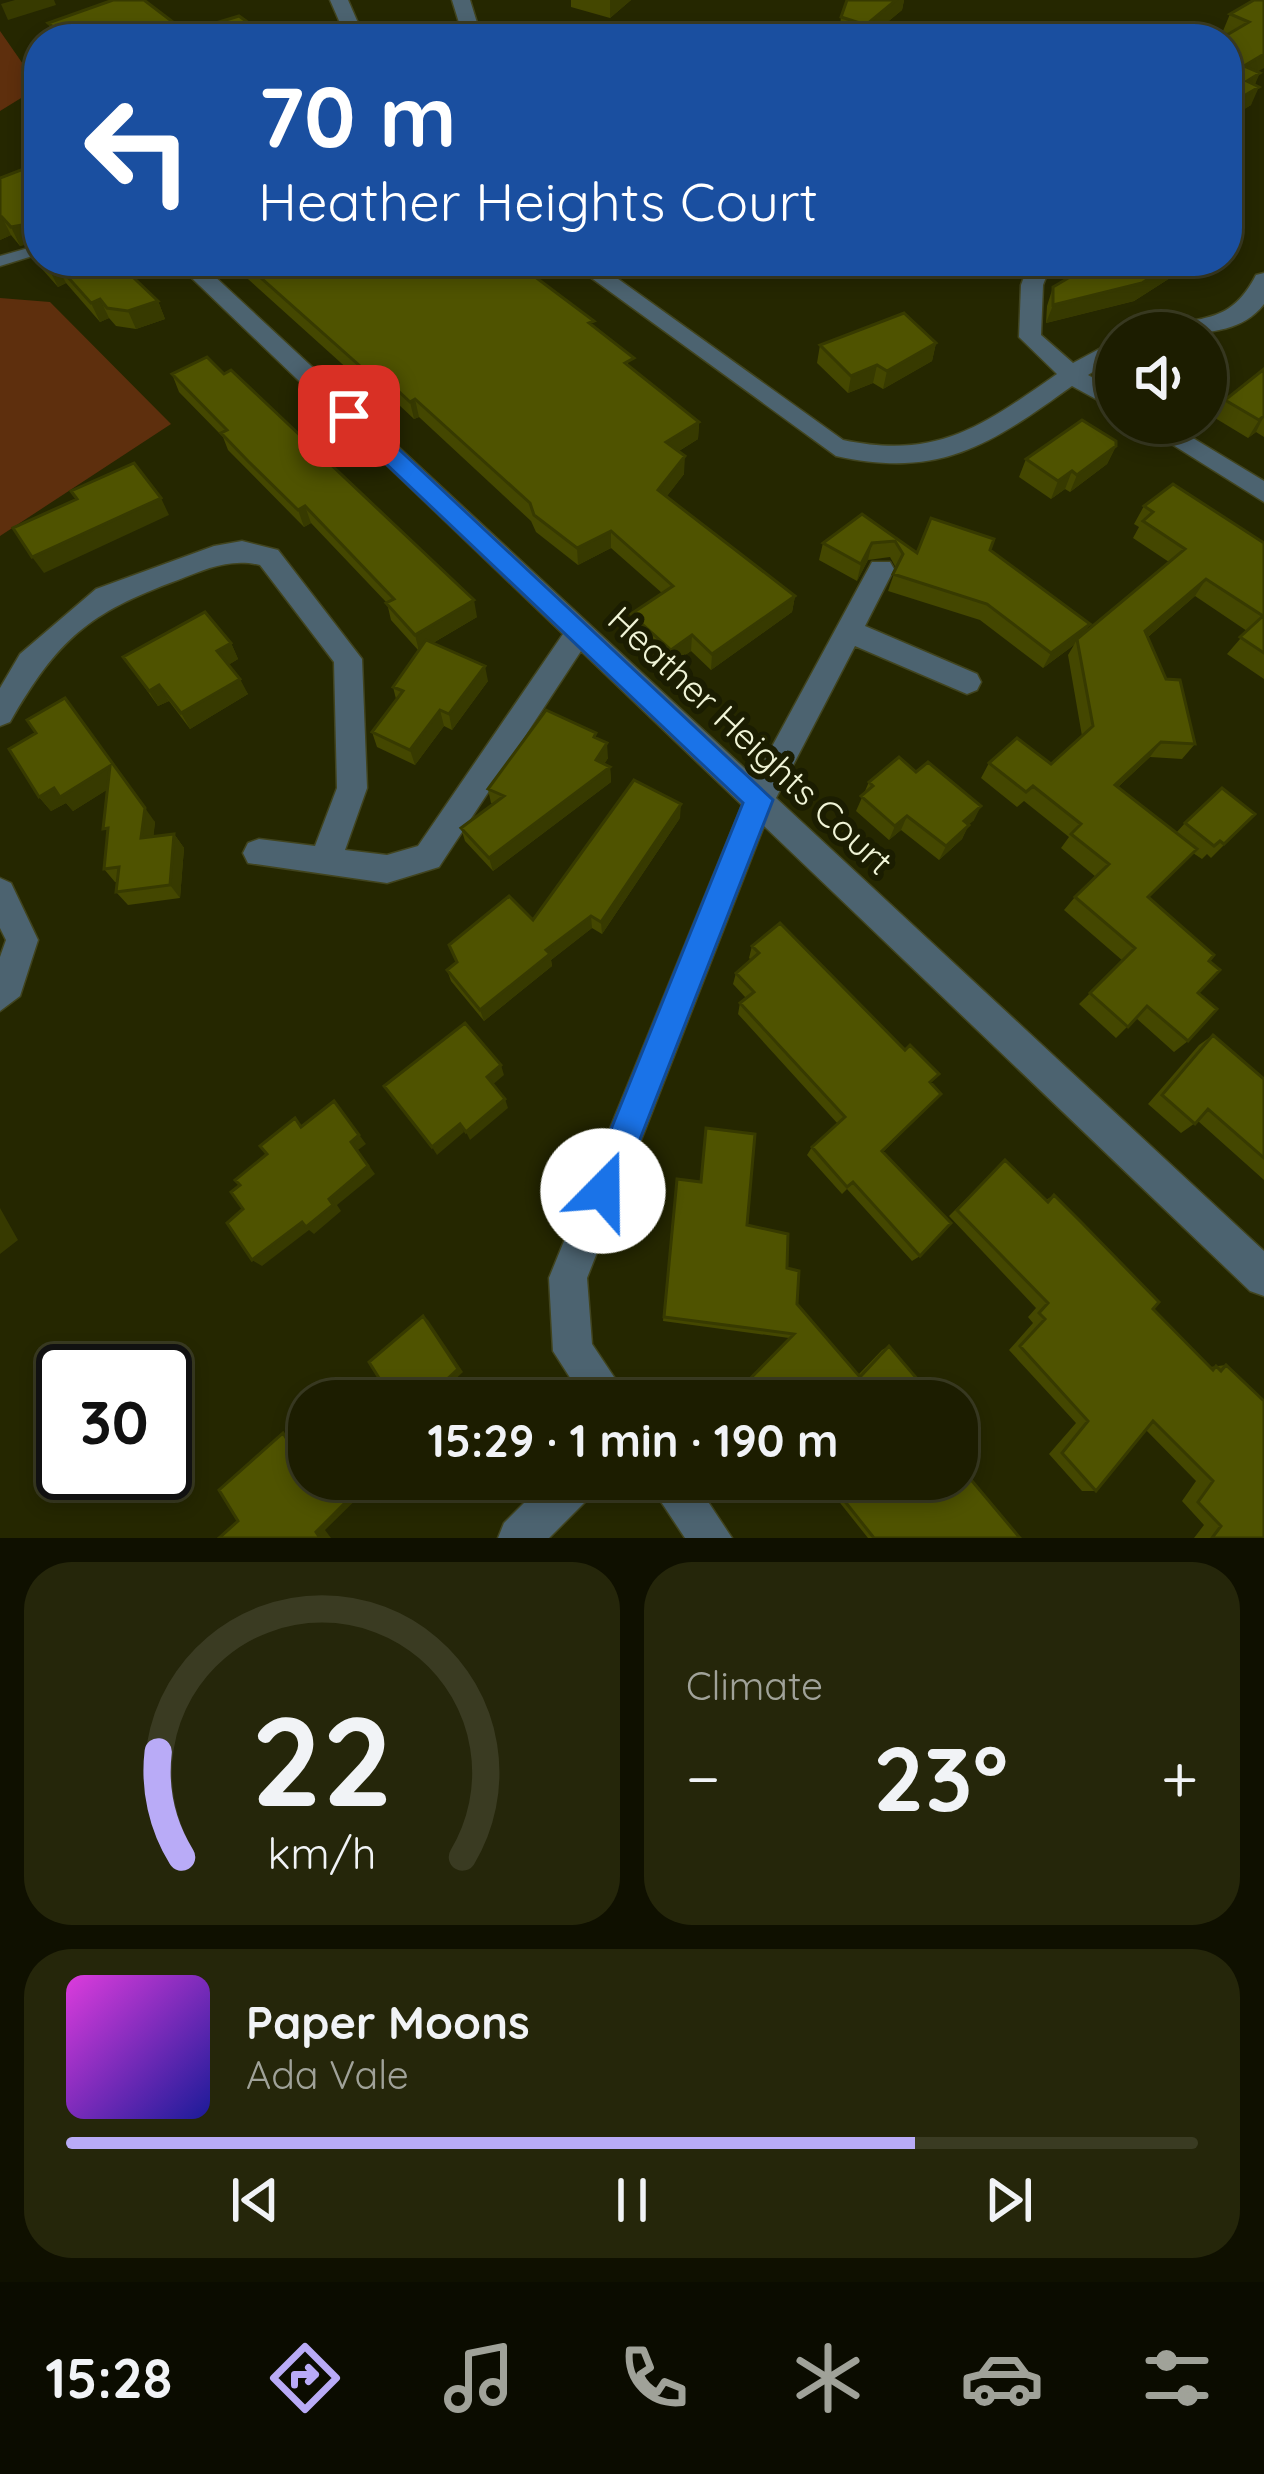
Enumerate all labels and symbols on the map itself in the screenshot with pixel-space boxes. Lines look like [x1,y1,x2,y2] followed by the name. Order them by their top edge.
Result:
[298,365,400,467] pin
[599,596,903,884] street label: Heather Heights Court
[540,1128,666,1254] position arrow
[36,1344,192,1500] speed limit sign: 30

